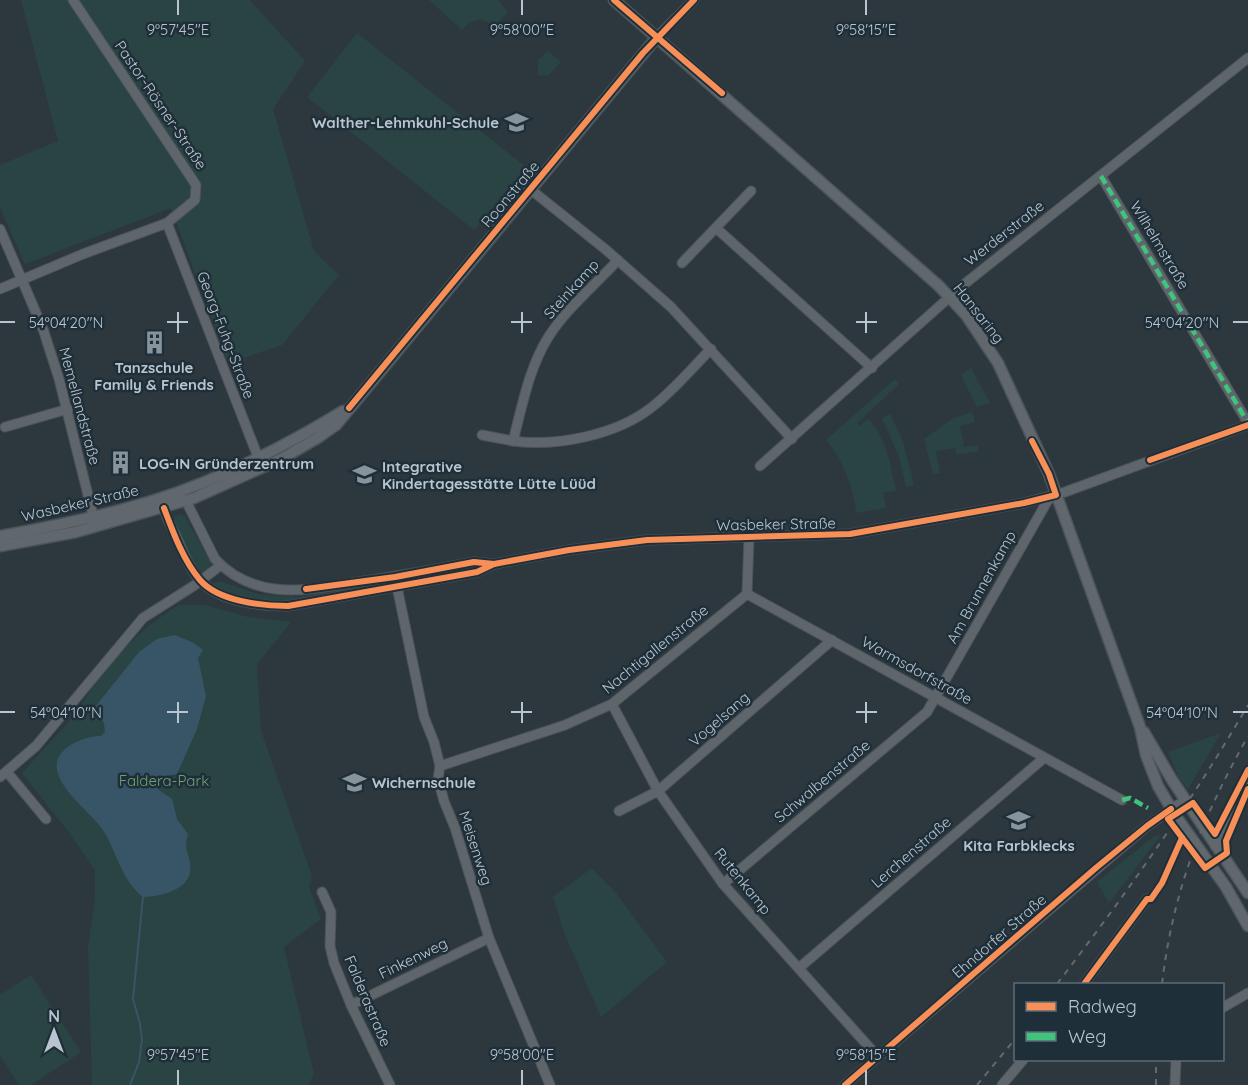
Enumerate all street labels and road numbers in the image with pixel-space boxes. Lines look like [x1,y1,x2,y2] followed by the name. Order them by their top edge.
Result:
[111,37,211,173] street label: Pastor-Rösner-Straße
[477,157,543,231] street label: Roonstraße
[960,196,1048,270] street label: Werderstraße
[1126,197,1194,293] street label: Wilhelmstraße
[539,255,603,323] street label: Steinkamp
[193,269,259,401] street label: Georg-Fuhg-Straße
[949,279,1009,347] street label: Hansaring
[55,345,105,467] street label: Memellandstraße
[19,480,141,526] street label: Wasbeker Straße
[716,513,836,535] street label: Wasbeker Straße
[942,527,1020,647] street label: Am Brunnenkamp
[598,600,712,698] street label: Nachtigallenstraße
[858,632,976,708] street label: Warmsdorfstraße
[685,688,753,750] street label: Vogelsang
[770,735,874,827] street label: Schwalbenstraße
[455,808,497,888] street label: Meisenweg
[867,812,955,892] street label: Lerchenstraße
[710,844,776,918] street label: Rutenkamp
[948,890,1050,982] street label: Ehndorfer Straße
[375,933,451,983] street label: Finkenweg
[340,953,396,1049] street label: Falderastraße

